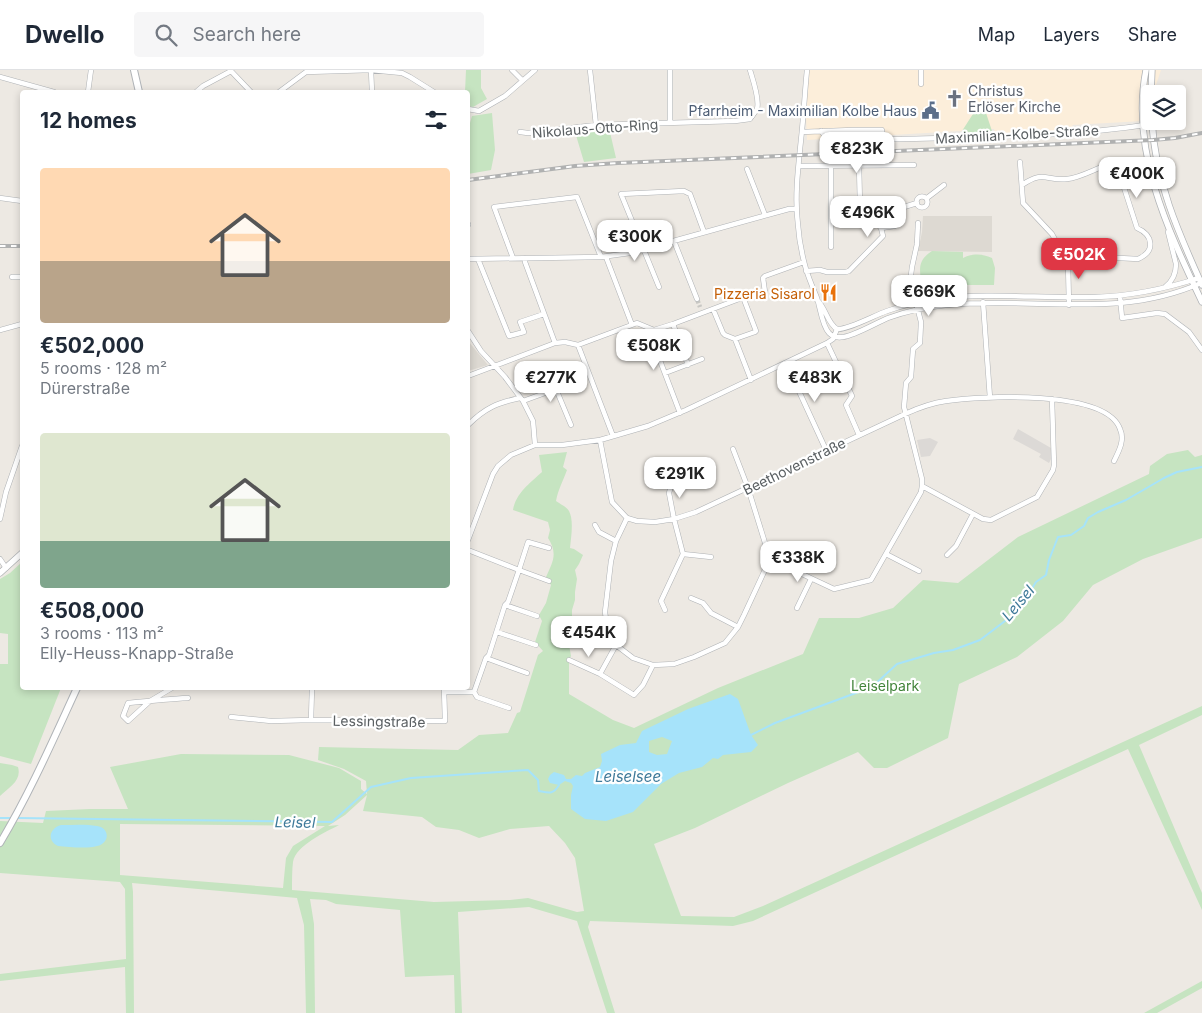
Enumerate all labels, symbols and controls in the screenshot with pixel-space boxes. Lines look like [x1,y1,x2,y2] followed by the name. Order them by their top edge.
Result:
[134,12,484,57] search box
[25,20,104,49] text: Dwello
[152,21,180,49] icon: search
[192,23,301,46] text: Search here
[978,24,1015,45] text: Map
[1043,24,1100,45] text: Layers
[1128,24,1177,45] text: Share
[968,82,1061,115] place label: Christus Erlöser Kirche
[1141,85,1186,130] map controls
[1141,85,1186,130] button: layers
[944,88,964,108] church icon: Christus Erlöser Kirche
[921,100,941,120] public building icon: Pfarrheim - Maximilian Kolbe Haus
[689,102,917,119] place label: Pfarrheim - Maximilian Kolbe Haus
[422,106,450,134] icon: filters
[40,108,137,133] text: 12 homes
[531,115,659,141] street label: Nikolaus-Otto-Ring
[935,121,1099,147] street label: Maximilian-Kolbe-Straße
[822,132,892,174] pin: €823K
[830,138,884,158] text: €823K
[1102,156,1172,199] pin: €400K
[1110,163,1164,183] text: €400K
[833,196,903,238] pin: €496K
[200,200,290,290] icon: home
[841,202,895,222] text: €496K
[600,220,670,262] pin: €300K
[608,226,662,246] text: €300K
[1044,238,1114,280] pin: €502K
[1052,244,1106,264] text: €502K
[894,274,964,317] pin: €669K
[902,281,956,301] text: €669K
[819,283,839,303] restaurant icon: Pizzeria Sisarol
[714,285,815,302] place label: Pizzeria Sisarol
[619,328,689,371] pin: €508K
[40,333,144,358] text: €502,000
[627,335,681,355] text: €508K
[40,358,167,378] text: 5 rooms · 128 m²
[516,360,586,403] pin: €277K
[780,360,850,403] pin: €483K
[525,367,577,387] text: €277K
[788,367,842,387] text: €483K
[40,378,130,398] text: Dürerstraße
[740,434,848,498] street label: Beethovenstraße
[645,456,715,499] pin: €291K
[655,463,705,483] text: €291K
[200,465,290,555] icon: home
[763,540,833,583] pin: €338K
[771,547,825,567] text: €338K
[998,581,1039,625] water label: Leisel
[40,598,144,623] text: €508,000
[554,616,624,658] pin: €454K
[562,622,616,642] text: €454K
[40,623,164,643] text: 3 rooms · 113 m²
[40,643,234,663] text: Elly-Heuss-Knapp-Straße
[851,677,919,694] park label: Leiselpark
[332,712,426,730] street label: Lessingstraße
[595,767,661,786] water label: Leiselsee
[274,812,316,832] water label: Leisel

